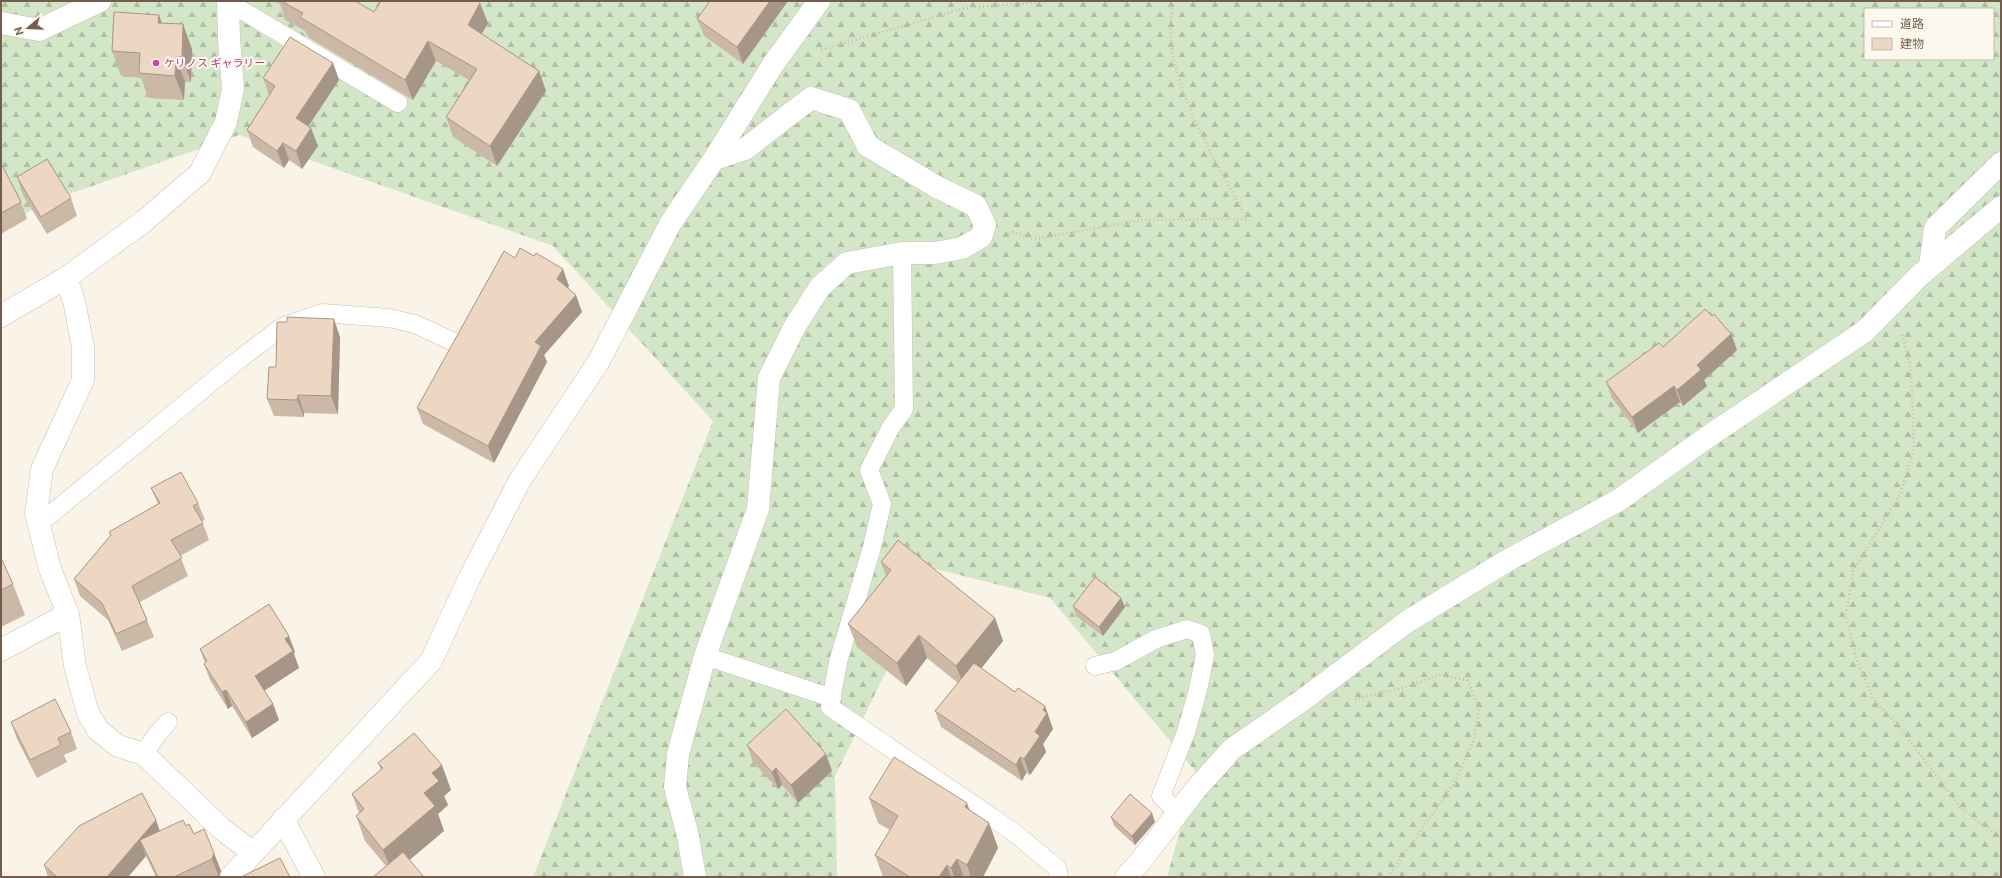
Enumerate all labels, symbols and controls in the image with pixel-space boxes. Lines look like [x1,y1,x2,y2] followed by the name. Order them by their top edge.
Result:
[8,8,48,48] north arrow
[1864,8,1994,60] legend
[1900,17,1924,30] text: 道路
[12,25,26,37] text: N
[1900,37,1924,50] text: 建物
[164,57,266,69] place label: ケリノス ギャラリー
[151,58,161,68] marker: ケリノス ギャラリー

